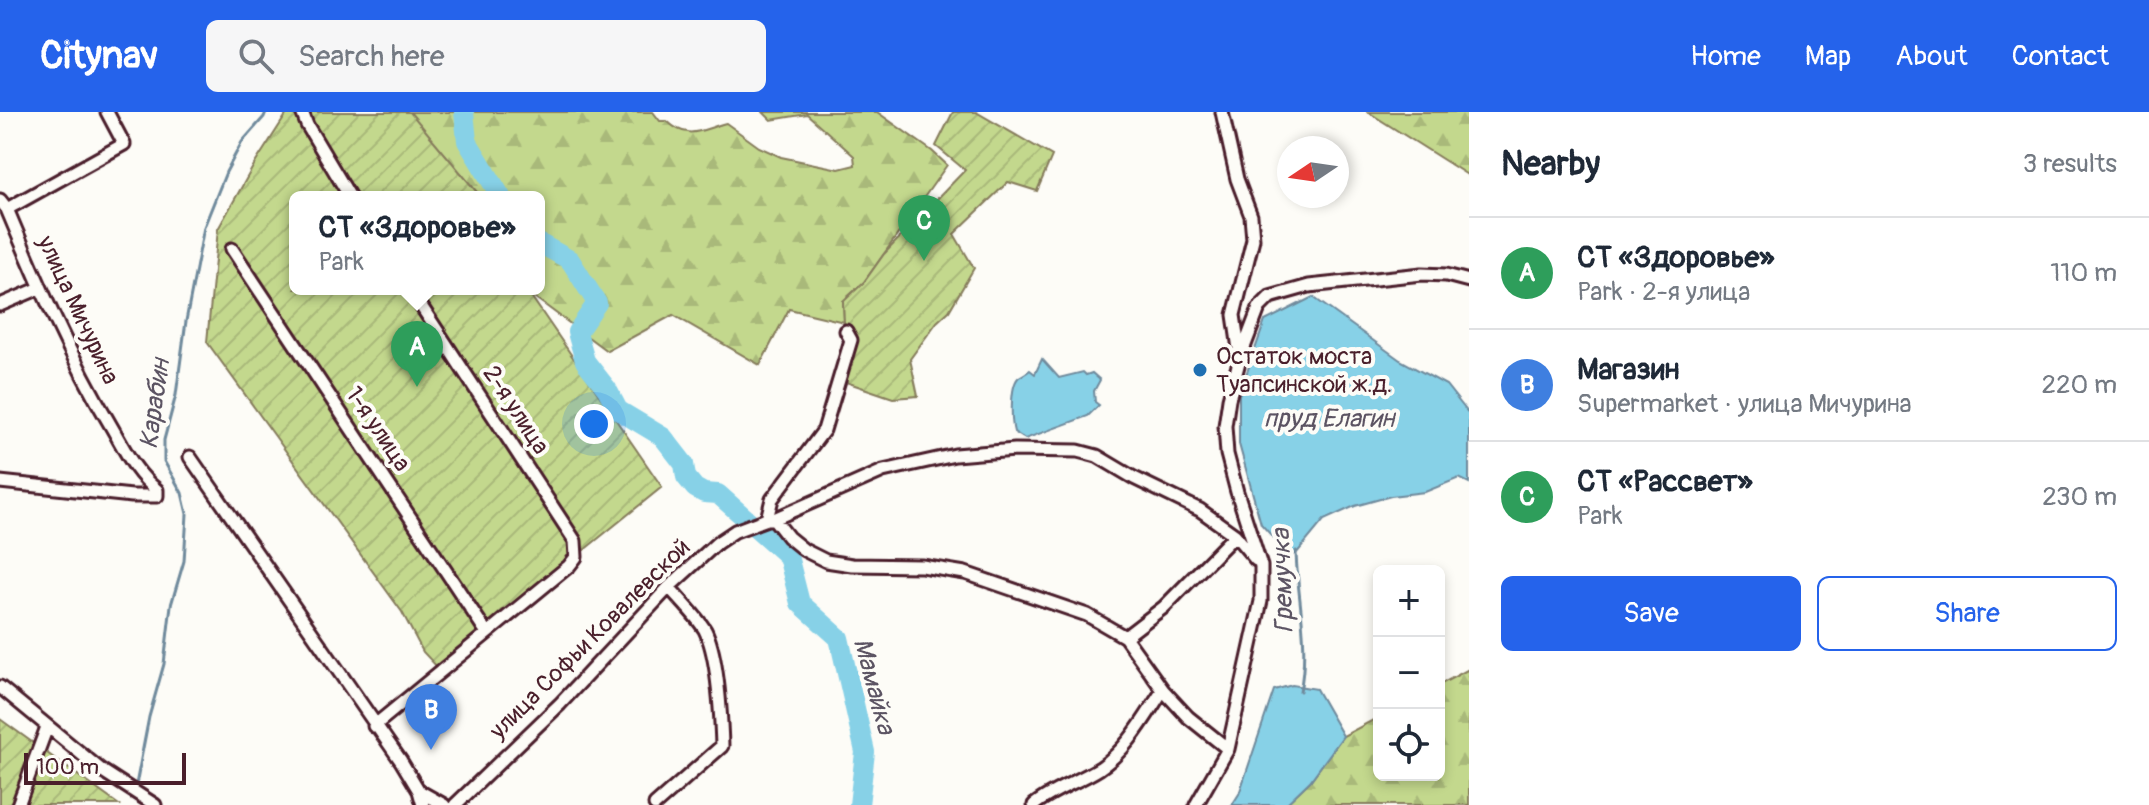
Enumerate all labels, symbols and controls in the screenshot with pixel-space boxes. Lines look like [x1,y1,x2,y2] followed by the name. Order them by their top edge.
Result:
[206,20,766,92] search box
[40,32,158,80] text: Citynav
[234,34,278,78] icon: search
[298,38,445,75] text: Search here
[1690,39,1761,74] text: Home
[1805,39,1851,74] text: Map
[1895,39,1968,74] text: About
[2012,39,2109,74] text: Contact
[1277,136,1349,208] north arrow
[1501,143,1600,186] text: Nearby
[2023,148,2117,180] text: 3 results
[289,191,545,295] popup
[898,195,950,261] pin: C
[318,209,516,246] text: СТ «Здоровье»
[31,230,125,389] street label: улица Мичурина
[1577,239,1775,276] text: СТ «Здоровье»
[318,246,364,278] text: Park
[1519,257,1535,289] text: A
[2050,257,2117,289] text: 110 m
[1577,276,1750,308] text: Park · 2-я улица
[391,321,443,387] pin: A
[1216,342,1392,399] place label: Остаток моста Туапсинской ж.д.
[1577,351,1680,388] text: Магазин
[133,354,178,451] water label: Карабин
[477,360,555,460] street label: 2-я улица
[1191,361,1209,379] marker: Остаток моста Туапсинской ж.д.
[1520,369,1534,401] text: B
[2041,369,2117,401] text: 220 m
[339,381,417,477] street label: 1-я улица
[1577,388,1912,420] text: Supermarket · улица Мичурина
[1264,403,1397,435] water label: пруд Елагин
[574,404,614,444] your location
[1577,463,1753,500] text: СТ «Рассвет»
[1519,481,1535,513] text: C
[2042,481,2117,513] text: 230 m
[1577,500,1623,532] text: Park
[1265,526,1301,634] water label: Гремучка
[483,533,696,746] street label: улица Софьи Ковалевской
[1373,565,1445,781] map controls
[1373,565,1445,637] button: +
[1501,576,1801,651] button: Save
[1817,576,2117,651] button: Share
[846,635,903,739] water label: Мамайка
[1373,637,1445,709] button: −
[405,684,457,750] pin: B
[1373,709,1445,781] button: locate
[24,749,186,785] scale bar
[36,753,99,781] text: 100 m

